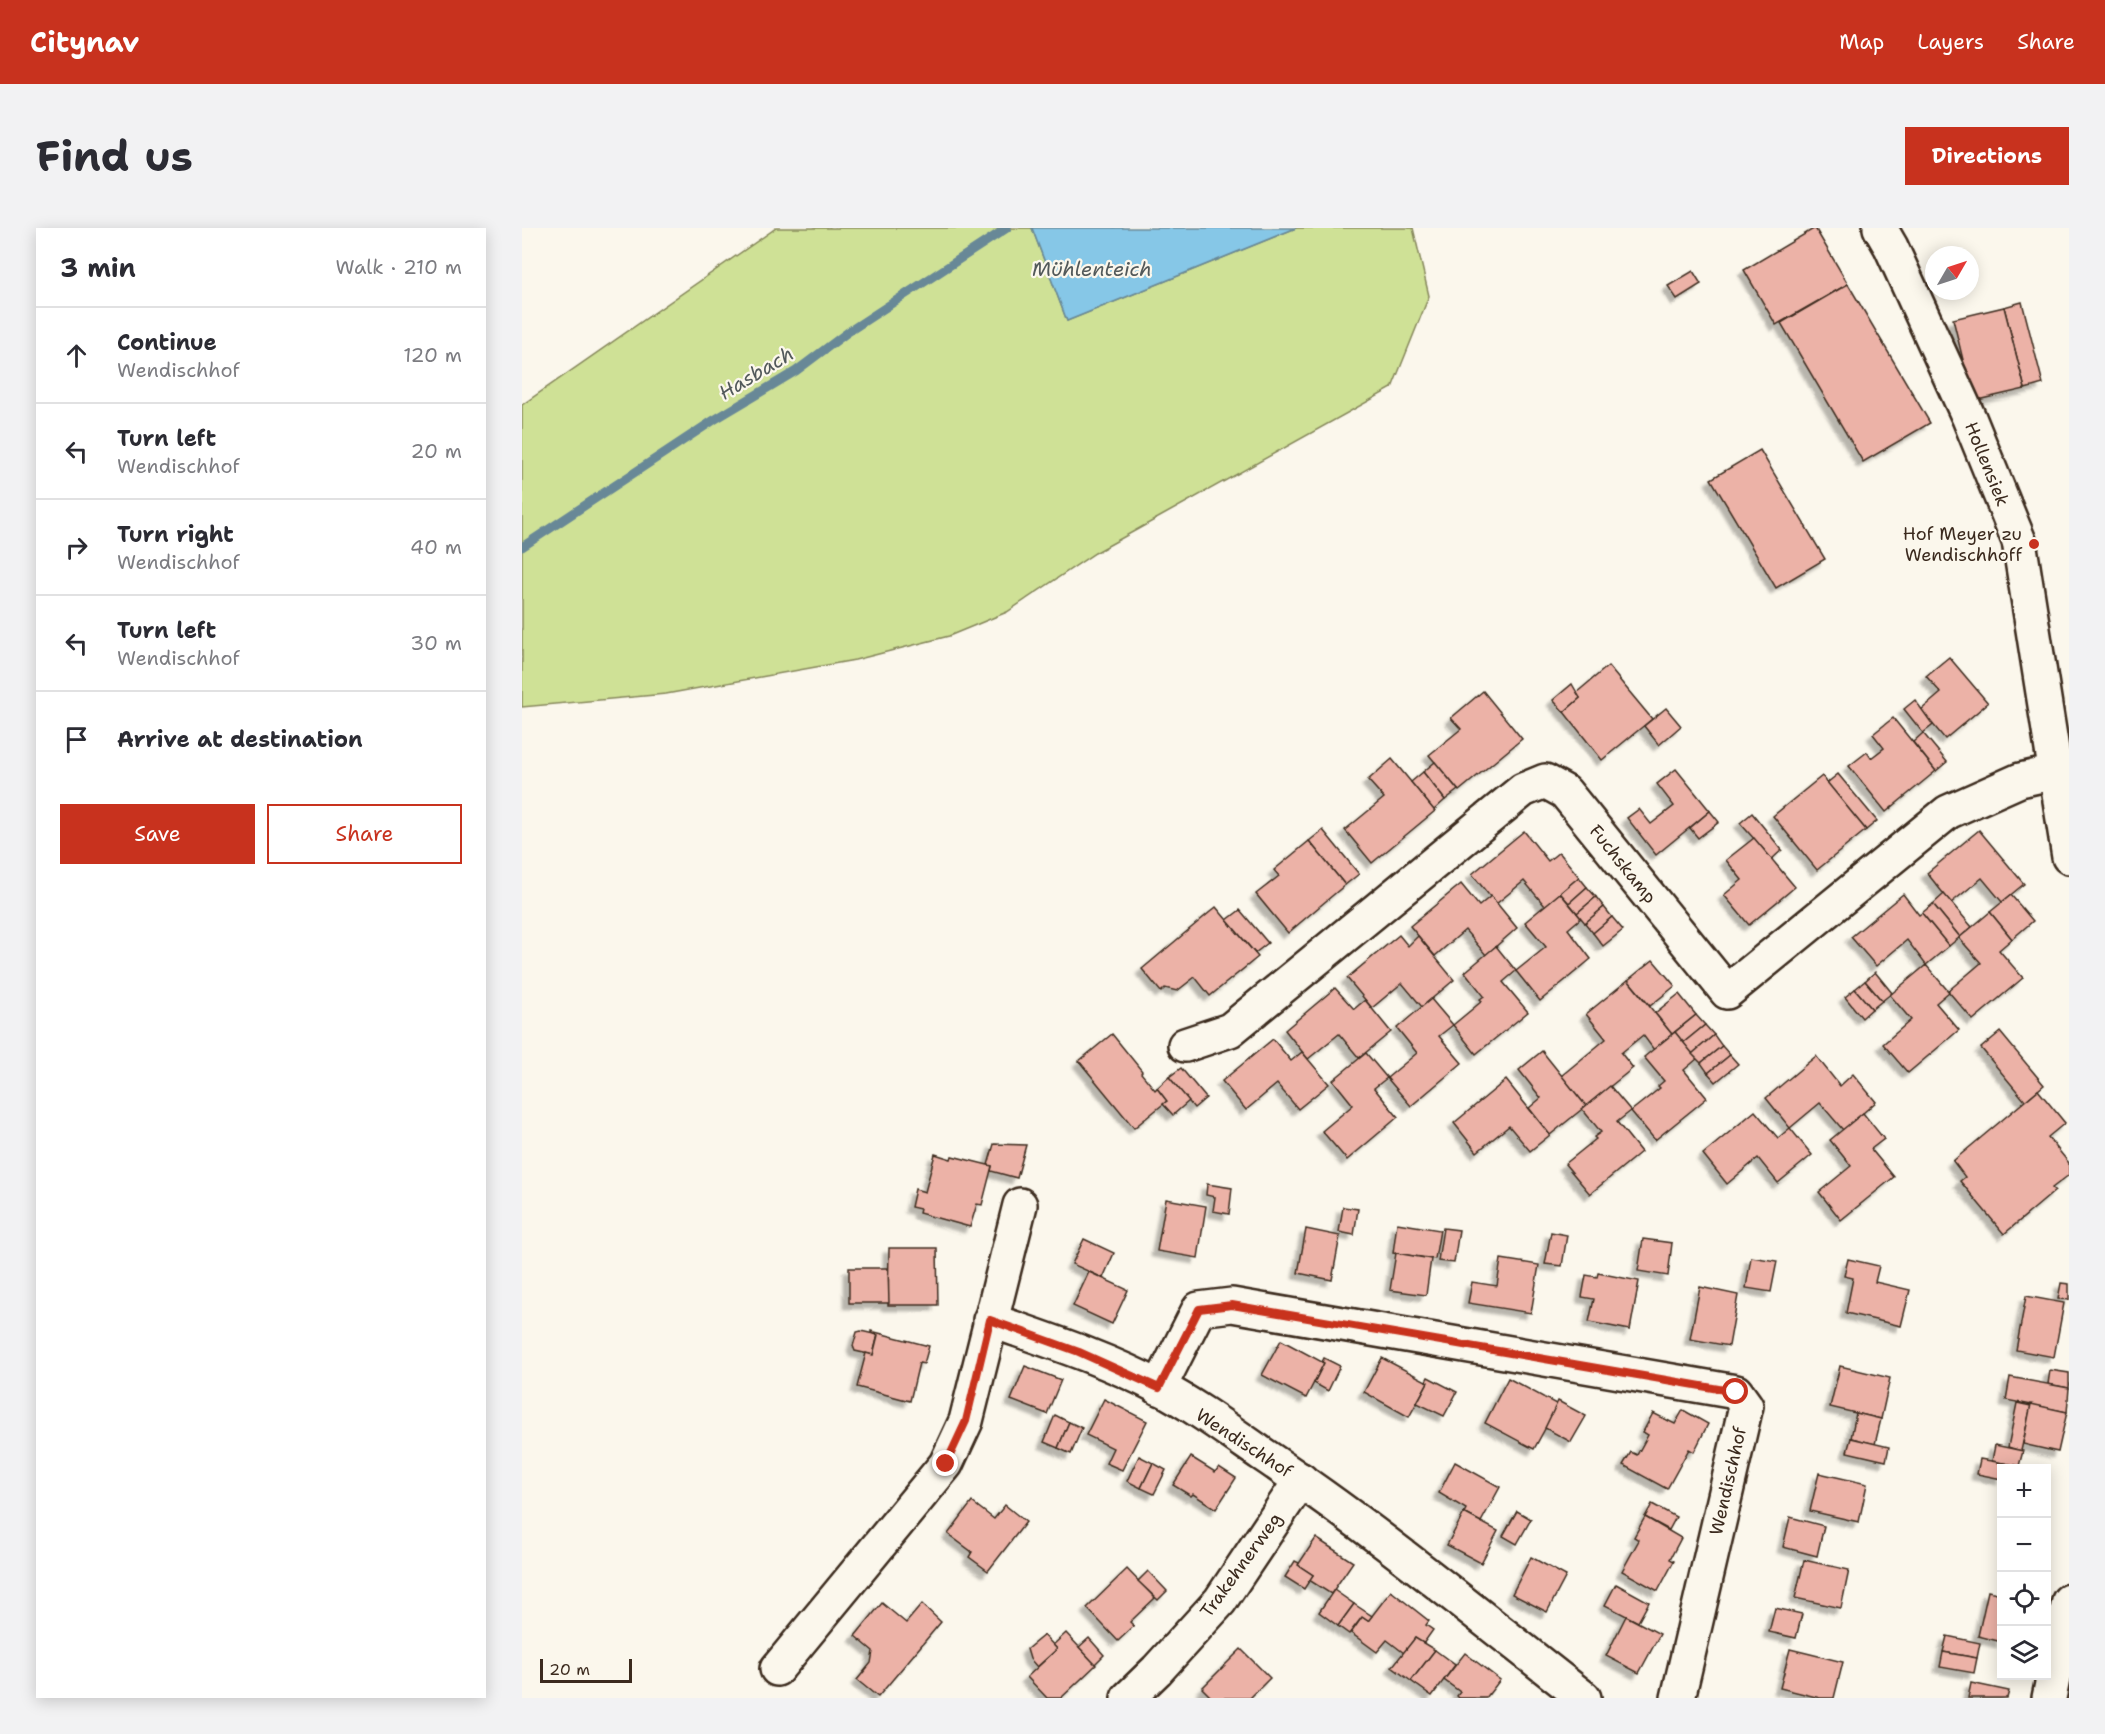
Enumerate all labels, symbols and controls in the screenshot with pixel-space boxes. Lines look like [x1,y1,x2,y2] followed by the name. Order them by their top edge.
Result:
[30,23,139,61] text: Citynav
[1839,28,1884,56] text: Map
[1917,28,1984,56] text: Layers
[2017,28,2075,56] text: Share
[1905,127,2069,185] button: Directions
[36,128,193,184] text: Find us
[1925,246,1979,300] north arrow
[60,250,136,285] text: 3 min
[336,254,462,280] text: Walk · 210 m
[1032,256,1152,282] water label: Mühlenteich
[117,328,217,357] text: Continue
[60,339,93,372] icon: ahead
[714,340,798,406] water label: Hasbach
[403,342,462,368] text: 120 m
[117,357,240,383] text: Wendischhof
[1959,418,2015,510] street label: Hollensiek
[117,424,216,453] text: Turn left
[60,435,93,468] icon: left
[411,438,462,464] text: 20 m
[117,453,240,479] text: Wendischhof
[117,520,234,549] text: Turn right
[1903,522,2023,567] place label: Hof Meyer zu Wendischhoff
[60,531,93,564] icon: right
[410,534,462,560] text: 40 m
[2027,537,2041,551] marker: Hof Meyer zu Wendischhoff
[117,549,240,575] text: Wendischhof
[117,616,216,645] text: Turn left
[60,627,93,660] icon: left
[410,630,462,656] text: 30 m
[117,645,240,671] text: Wendischhof
[60,723,93,756] icon: arrive
[117,725,363,754] text: Arrive at destination
[60,804,255,864] button: Save
[267,804,462,864] button: Share
[1584,820,1662,908] street label: Fuchskamp
[1722,1378,1748,1404] route start
[1191,1403,1297,1483] street label: Wendischhof
[1704,1424,1752,1538] street label: Wendischhof
[932,1450,958,1476] route end
[1997,1464,2051,1680] map controls
[1997,1464,2051,1518] button: +
[1195,1508,1287,1622] street label: Trakehnerweg
[1997,1518,2051,1572] button: −
[1997,1572,2051,1626] button: locate
[1997,1626,2051,1680] button: layers
[540,1656,632,1684] scale bar
[549,1659,590,1680] text: 20 m

